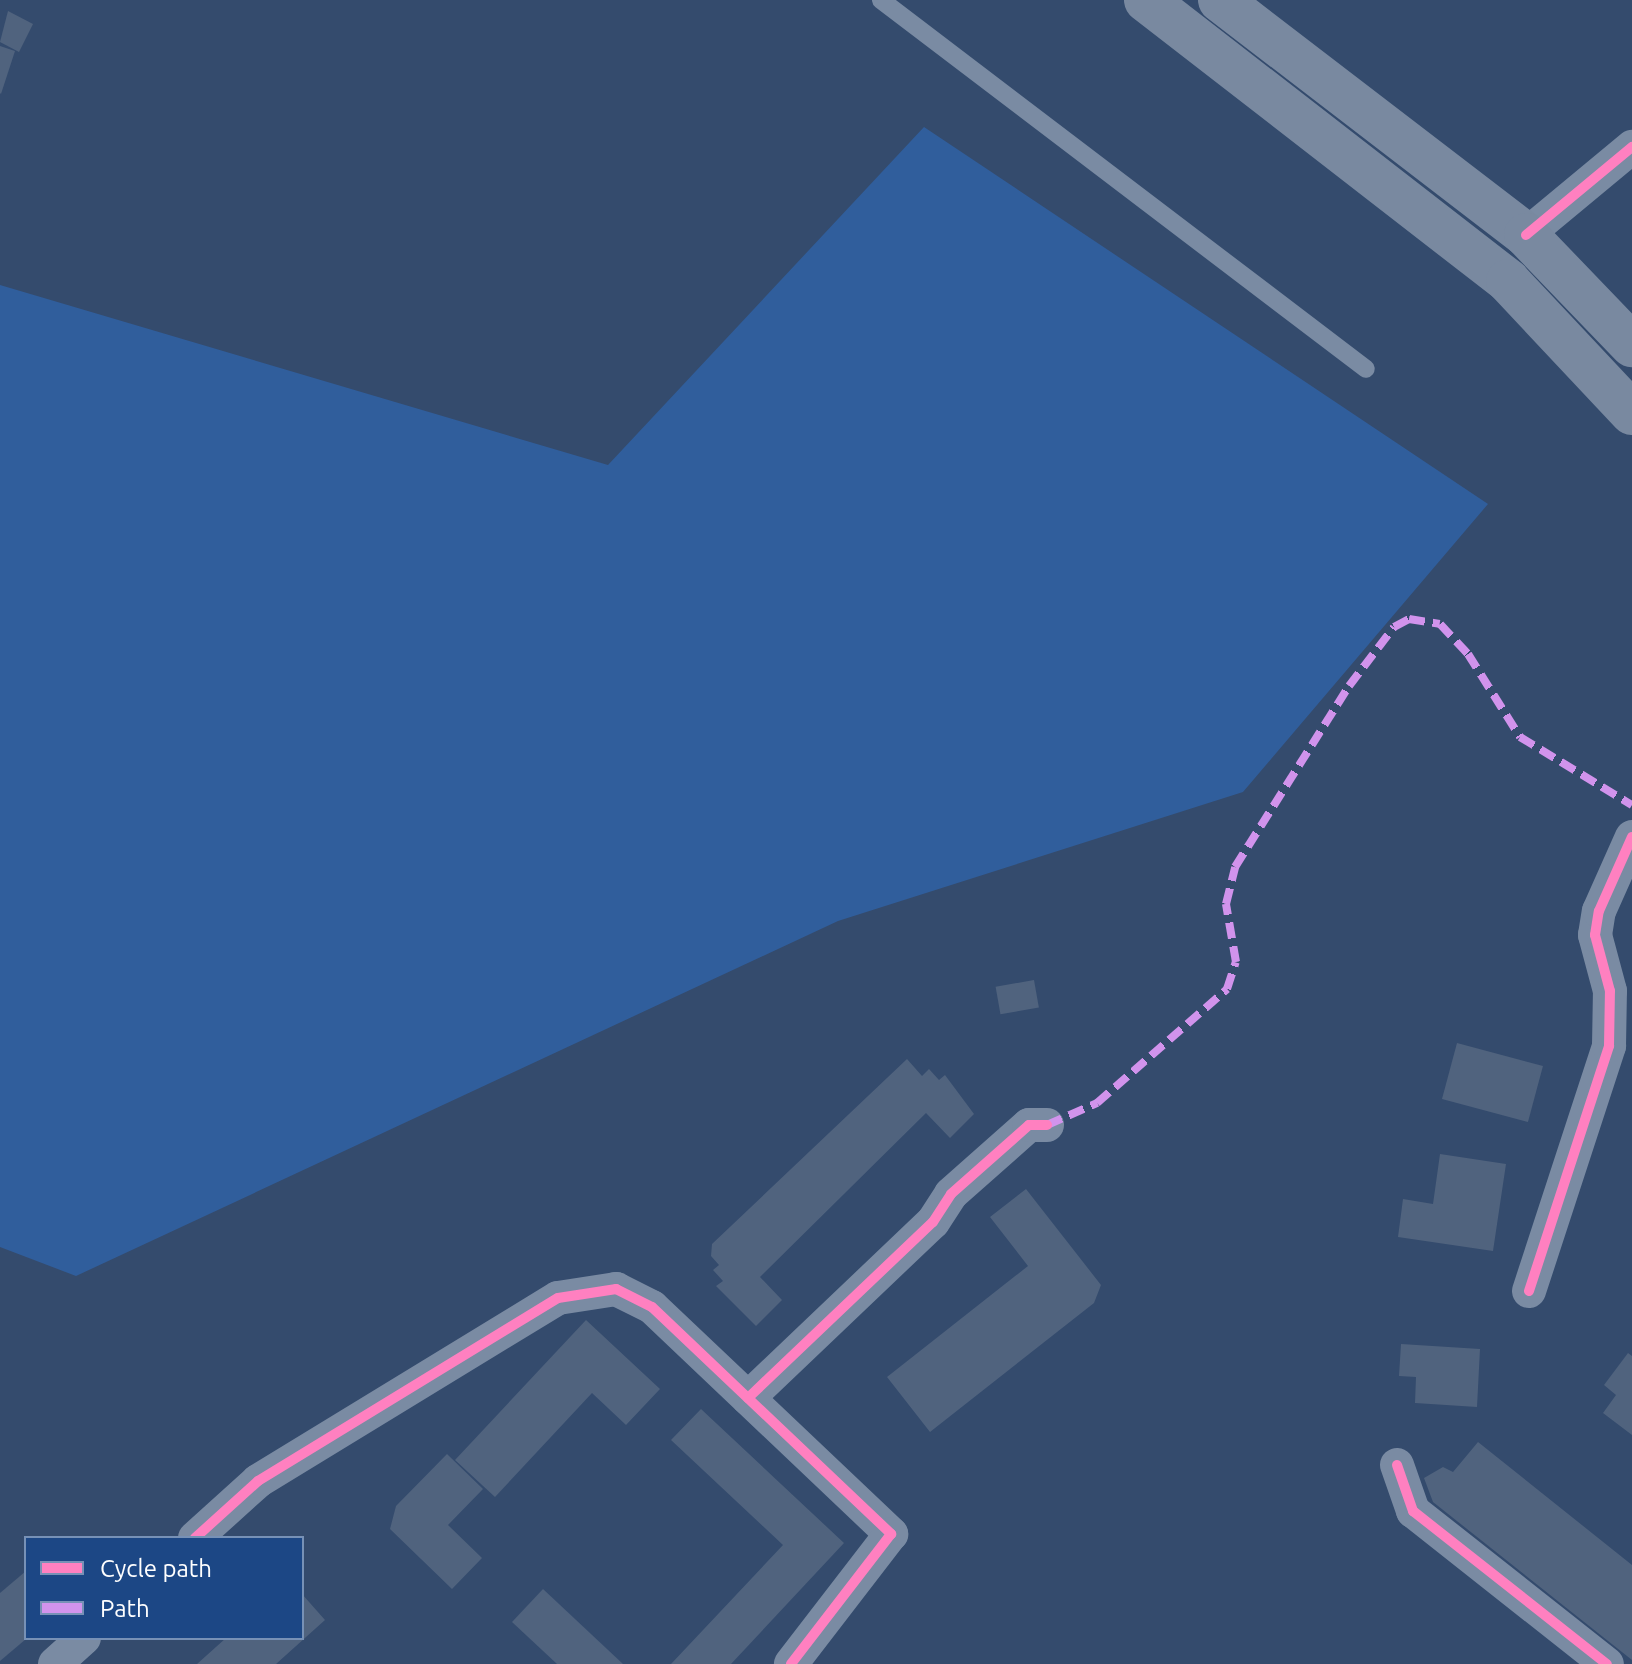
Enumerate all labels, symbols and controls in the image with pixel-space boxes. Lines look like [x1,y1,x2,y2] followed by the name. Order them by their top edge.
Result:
[24,1536,304,1640] legend
[100,1555,212,1582] text: Cycle path
[100,1595,150,1622] text: Path

